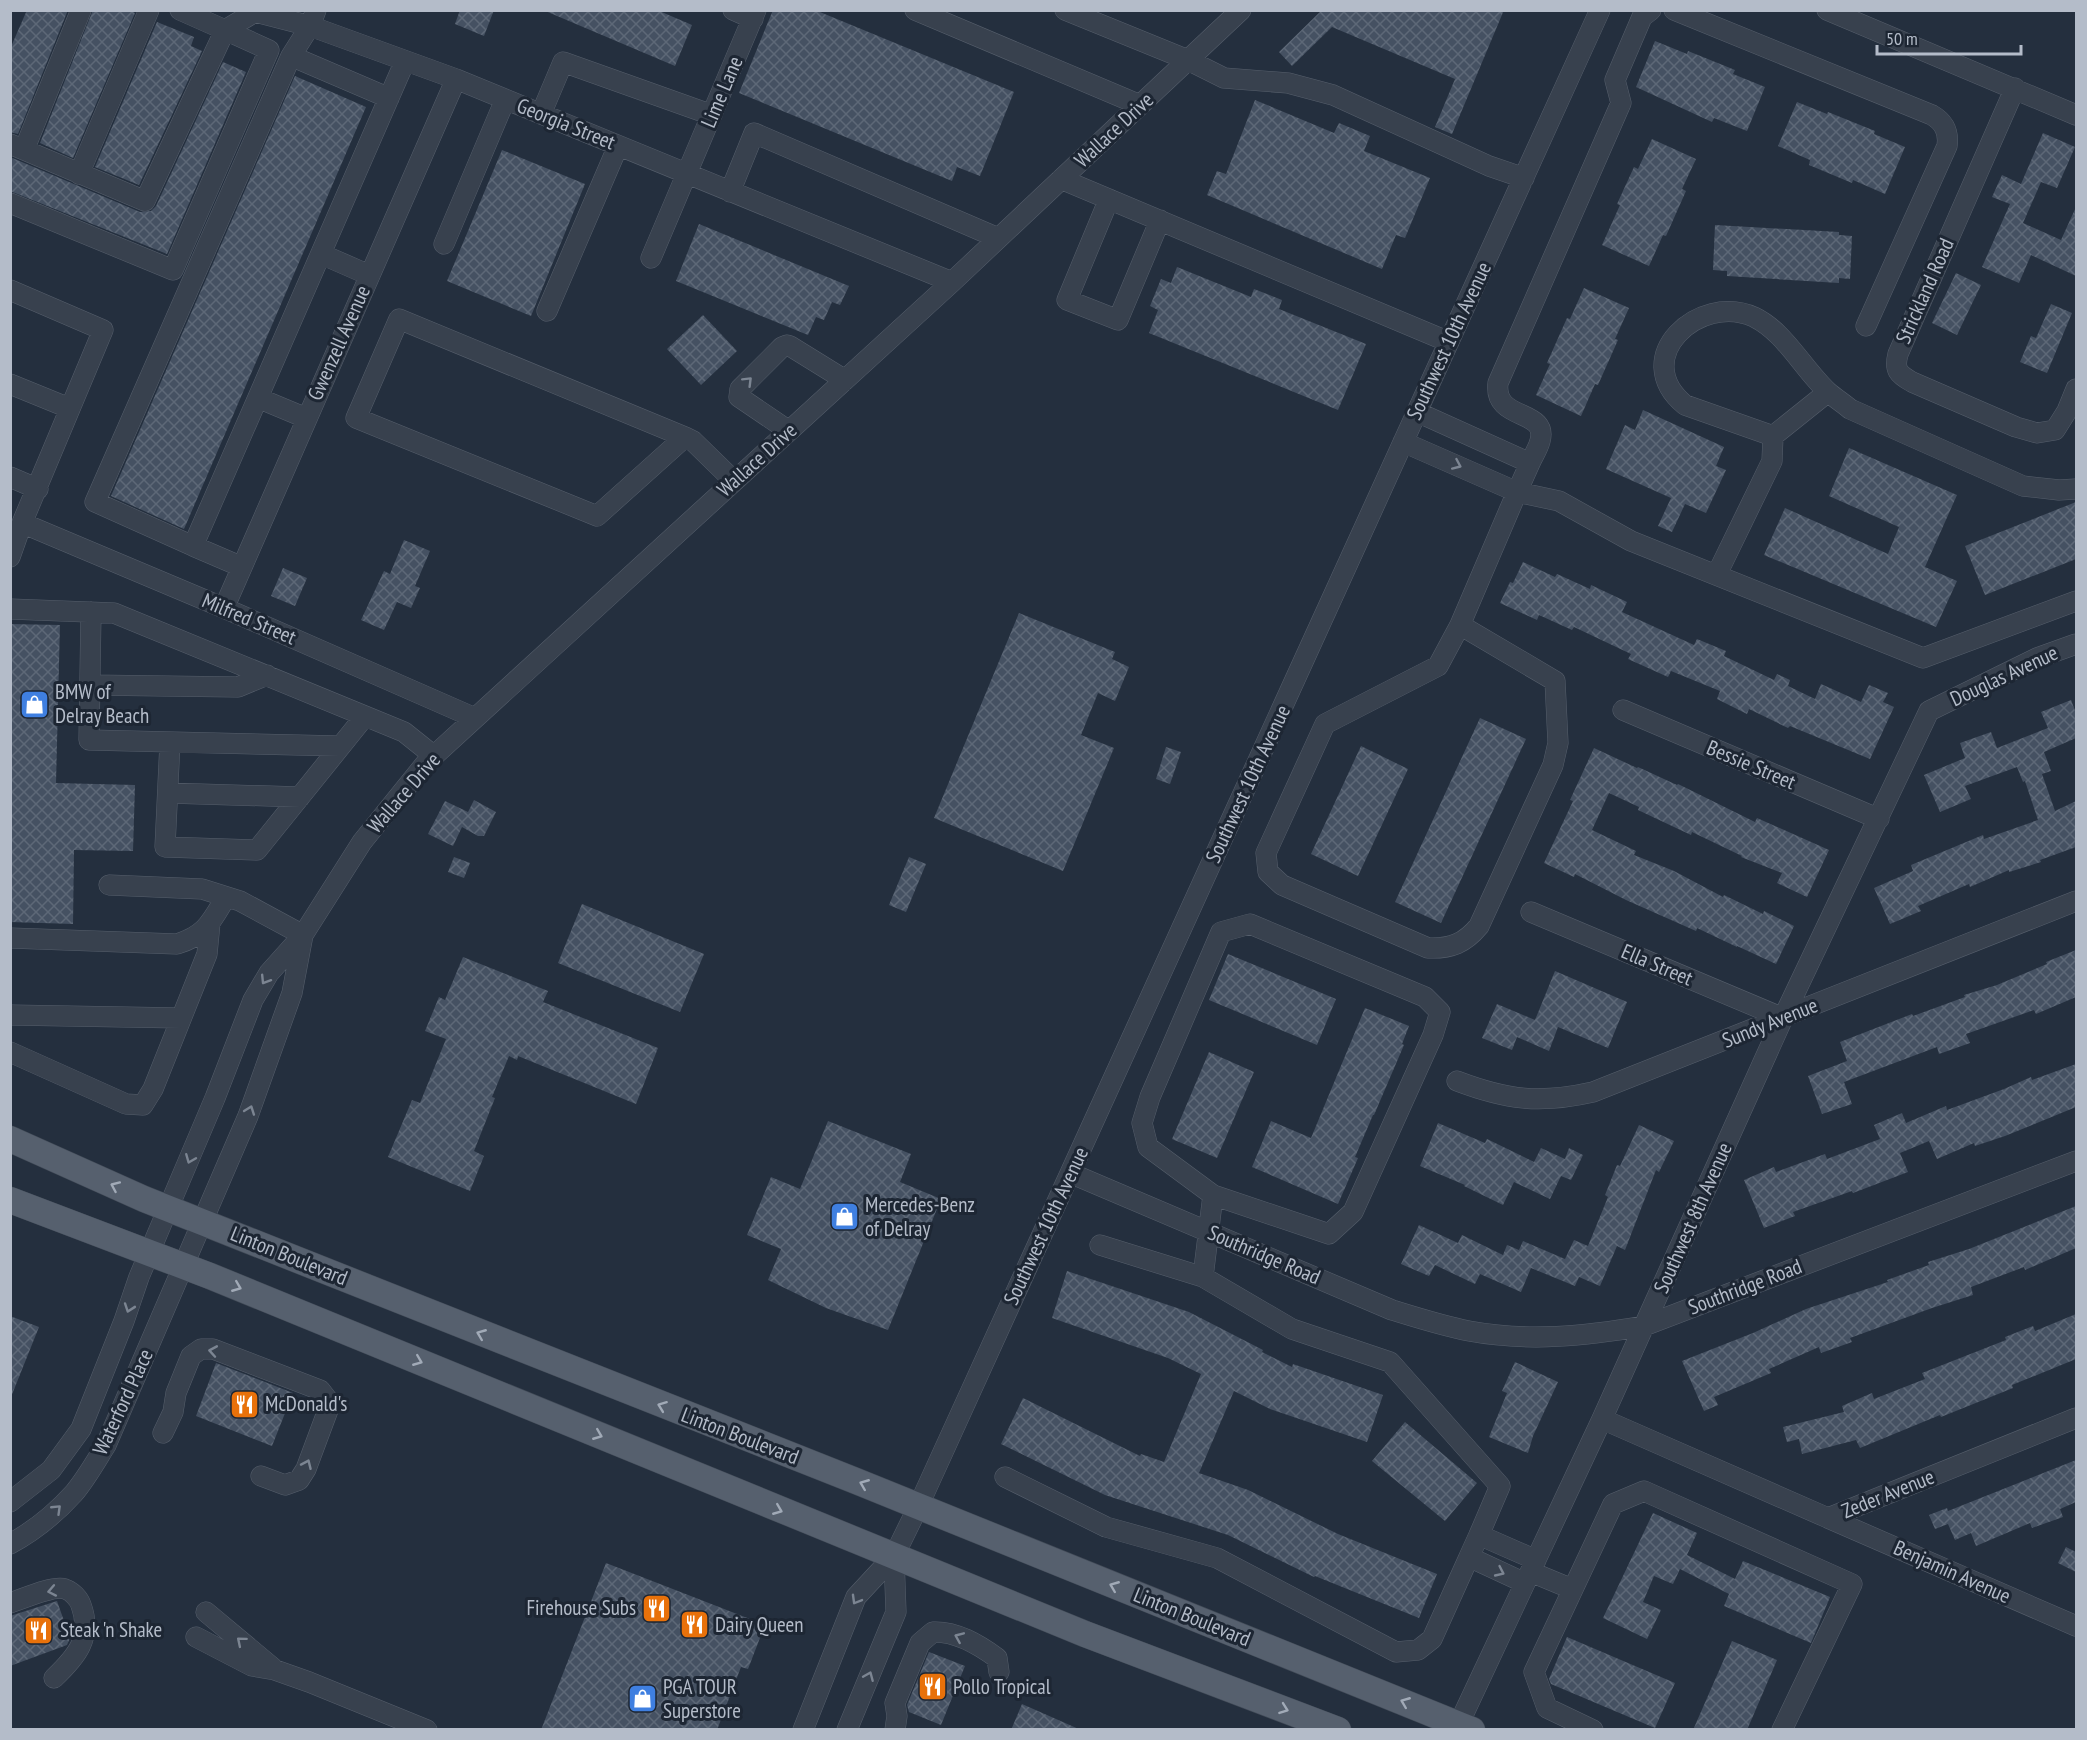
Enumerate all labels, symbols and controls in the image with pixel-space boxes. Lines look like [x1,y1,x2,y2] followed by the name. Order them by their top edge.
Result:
[1877,18,2021,56] scale bar
[1886,27,1918,50] text: 50 m
[695,52,749,131] street label: Lime Lane
[1068,86,1159,173] street label: Wallace Drive
[513,92,619,156] street label: Georgia Street
[1889,234,1960,348] street label: Strickland Road
[1400,257,1497,424] street label: Southwest 10th Avenue
[301,281,376,405] street label: Gwenzell Avenue
[740,378,751,389] one-way arrow
[711,417,802,503] street label: Wallace Drive
[1450,458,1461,470] one-way arrow
[198,587,301,651] street label: Milfred Street
[1946,639,2062,712] street label: Douglas Avenue
[55,678,149,729] place label: BMW of Delray Beach
[18,688,50,720] shop icon: BMW of Delray Beach
[1199,700,1296,867] street label: Southwest 10th Avenue
[1703,734,1800,795] street label: Bessie Street
[361,747,446,839] street label: Wallace Drive
[1617,937,1697,992] street label: Ella Street
[262,973,273,984] one-way arrow
[1718,991,1822,1054] street label: Sundy Avenue
[243,1105,255,1116] one-way arrow
[1647,1138,1738,1297] street label: Southwest 8th Avenue
[997,1142,1094,1309] street label: Southwest 10th Avenue
[185,1153,197,1164] one-way arrow
[110,1181,121,1193] one-way arrow
[865,1191,975,1242] place label: Mercedes-Benz of Delray
[828,1201,860,1233] shop icon: Mercedes-Benz of Delray
[1204,1219,1325,1290] street label: Southridge Road
[227,1220,352,1291] street label: Linton Boulevard
[1684,1252,1805,1321] street label: Southridge Road
[231,1280,242,1292] one-way arrow
[123,1302,136,1313] one-way arrow
[476,1328,487,1341] one-way arrow
[86,1344,159,1459] street label: Waterford Place
[208,1345,218,1357] one-way arrow
[411,1354,422,1366] one-way arrow
[228,1388,260,1420] restaurant icon: McDonald's
[265,1390,347,1417] place label: McDonald's
[658,1401,669,1413] one-way arrow
[678,1401,803,1470] street label: Linton Boulevard
[592,1428,603,1440] one-way arrow
[300,1460,312,1471] one-way arrow
[1838,1463,1938,1524] street label: Zeder Avenue
[859,1479,870,1491] one-way arrow
[772,1503,783,1515] one-way arrow
[50,1505,61,1516] one-way arrow
[1890,1534,2015,1609] street label: Benjamin Avenue
[1494,1564,1505,1576] one-way arrow
[1110,1581,1121,1593] one-way arrow
[1130,1581,1255,1652] street label: Linton Boulevard
[47,1584,57,1597] one-way arrow
[641,1592,673,1624] restaurant icon: Firehouse Subs
[526,1594,636,1621] place label: Firehouse Subs
[852,1594,863,1604] one-way arrow
[678,1609,710,1641] restaurant icon: Dairy Queen
[715,1611,804,1638] place label: Dairy Queen
[23,1614,55,1646] restaurant icon: Steak 'n Shake
[60,1616,162,1643] place label: Steak 'n Shake
[954,1632,965,1644] one-way arrow
[237,1637,248,1648] one-way arrow
[862,1671,874,1682] one-way arrow
[916,1671,948,1703] restaurant icon: Pollo Tropical
[663,1673,741,1724] place label: PGA TOUR Superstore
[953,1673,1051,1700] place label: Pollo Tropical
[626,1683,658,1715] shop icon: PGA TOUR Superstore
[1400,1697,1411,1709] one-way arrow
[1278,1702,1289,1714] one-way arrow

